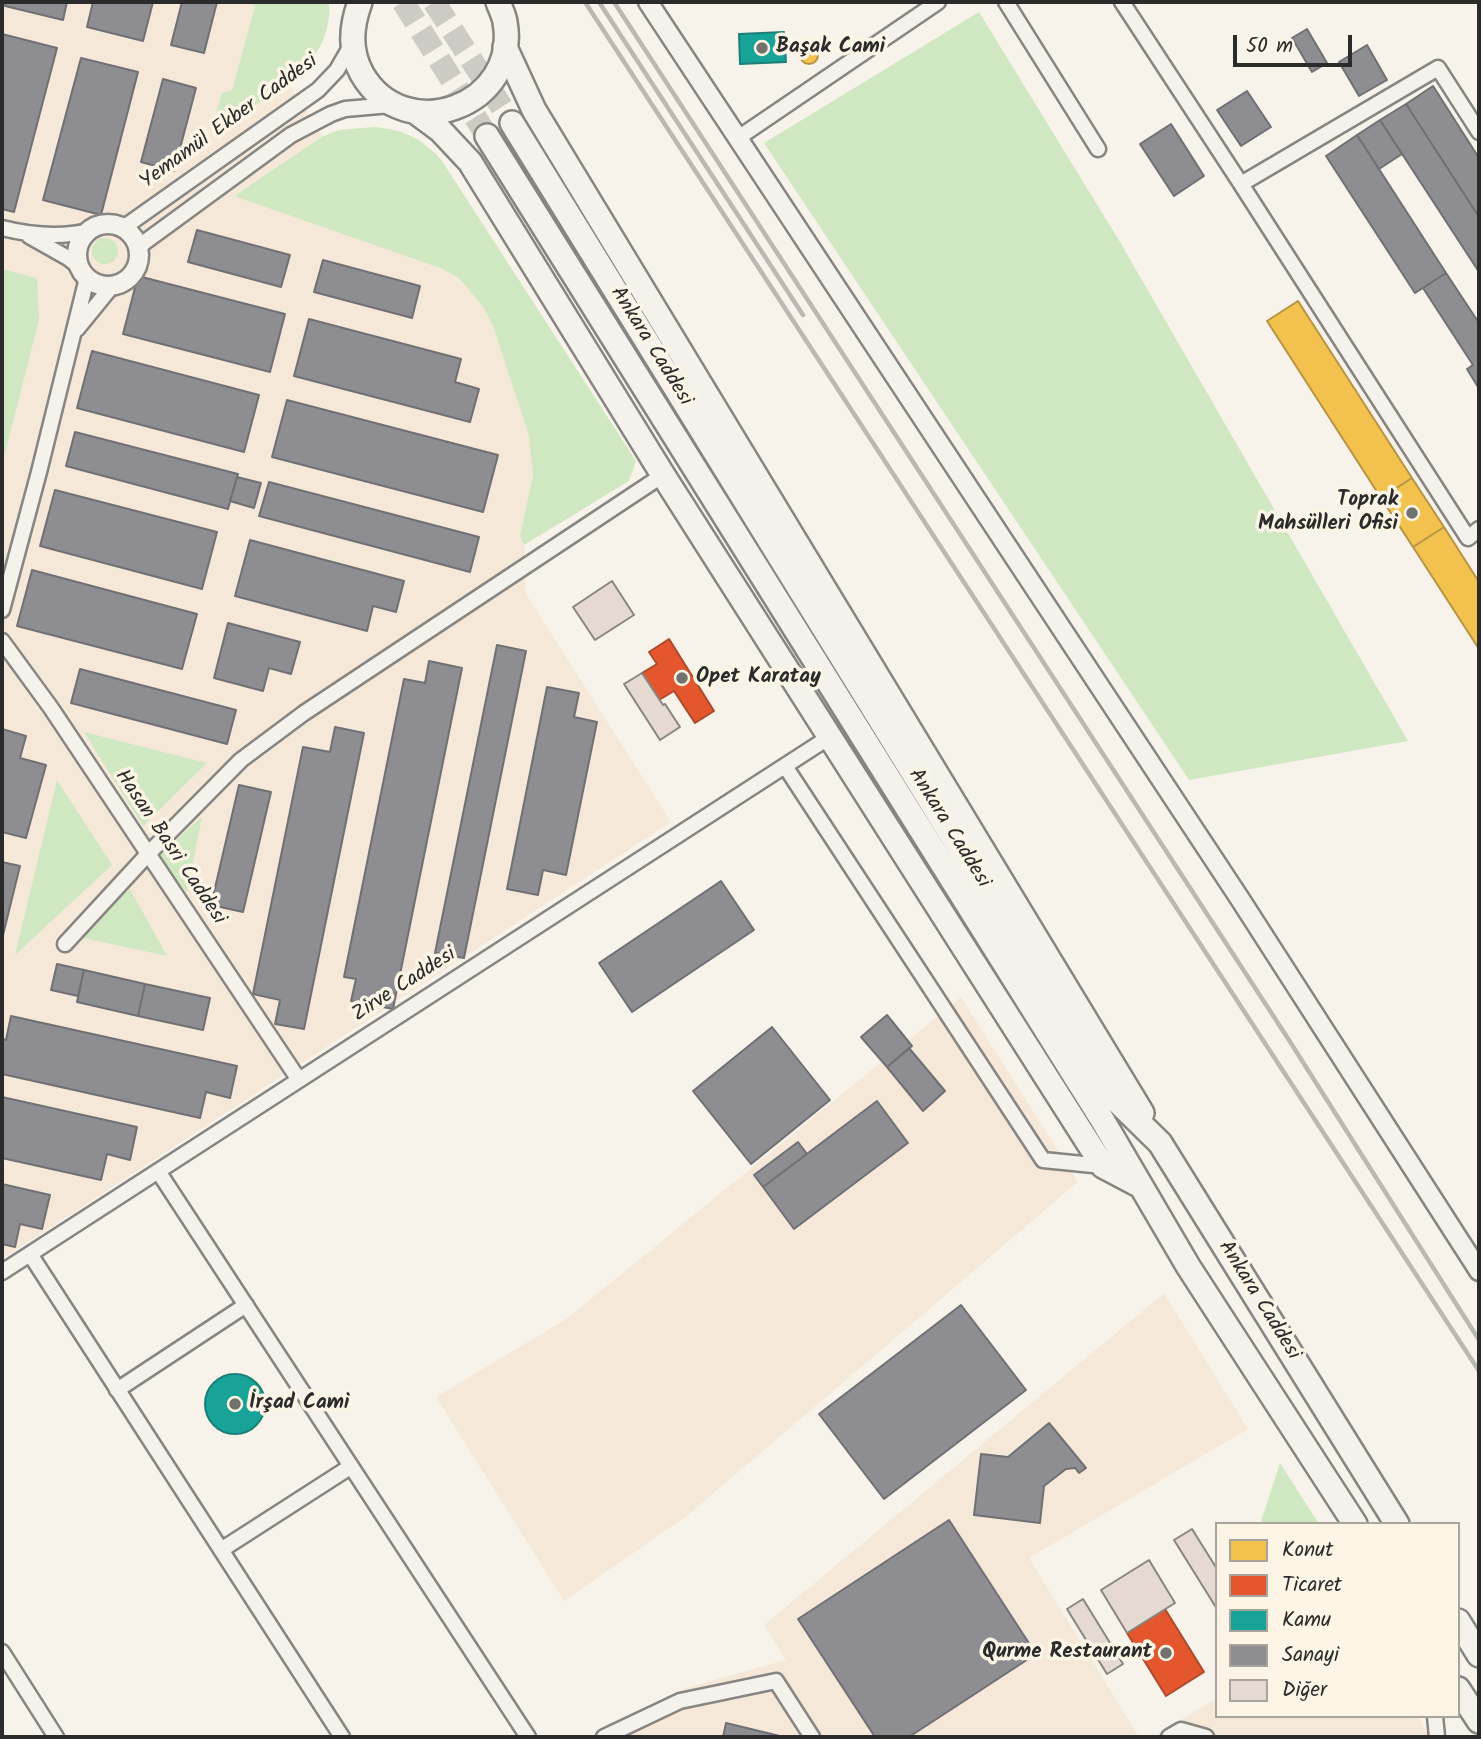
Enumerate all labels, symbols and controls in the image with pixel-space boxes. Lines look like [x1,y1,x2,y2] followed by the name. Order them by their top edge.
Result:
[1236,21,1355,65] scale bar
[1246,30,1293,63] text: 50 m
[776,35,885,61] place label: Başak Cami
[754,40,770,56] marker: Başak Cami
[136,50,324,196] street label: Yemamül Ekber Caddesi
[603,283,697,411] street label: Ankara Caddesi
[1258,488,1398,538] place label: Toprak Mahsülleri Ofisi
[1404,505,1420,521] marker: Toprak Mahsülleri Ofisi
[696,665,821,691] place label: Opet Karatay
[674,670,690,686] marker: Opet Karatay
[901,765,995,893] street label: Ankara Caddesi
[108,766,230,930] street label: Hasan Basri Caddesi
[348,943,462,1029] street label: Zirve Caddesi
[1211,1237,1305,1365] street label: Ankara Caddesi
[249,1391,349,1417] place label: İrşad Cami
[227,1396,243,1412] marker: İrşad Cami
[1215,1522,1460,1718] legend
[1282,1534,1333,1567] text: Konut
[1282,1569,1342,1602] text: Ticaret
[1282,1604,1331,1637] text: Kamu
[1282,1639,1339,1672] text: Sanayi
[982,1640,1152,1666] place label: Qurme Restaurant
[1158,1645,1174,1661] marker: Qurme Restaurant
[1282,1674,1327,1707] text: Diğer

